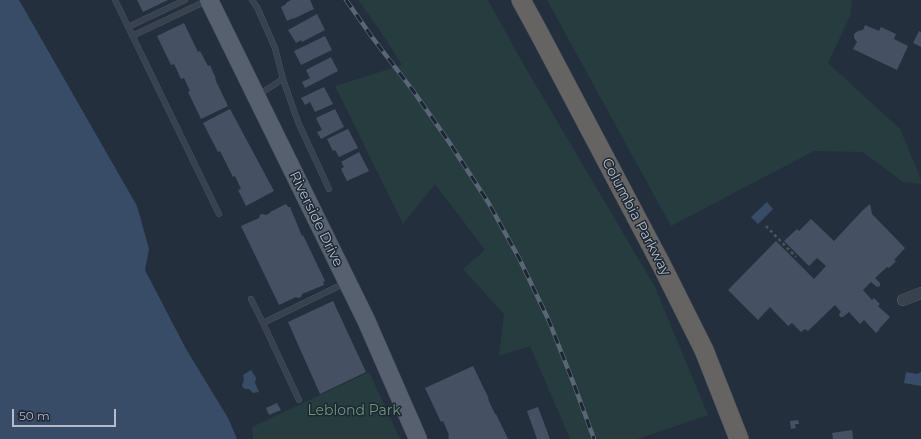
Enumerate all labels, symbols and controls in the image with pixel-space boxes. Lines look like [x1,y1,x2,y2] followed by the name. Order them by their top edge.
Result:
[598,155,674,279] street label: Columbia Parkway
[286,168,346,270] street label: Riverside Drive
[14,401,118,427] scale bar
[307,403,401,419] park label: Leblond Park
[19,408,50,423] text: 50 m

